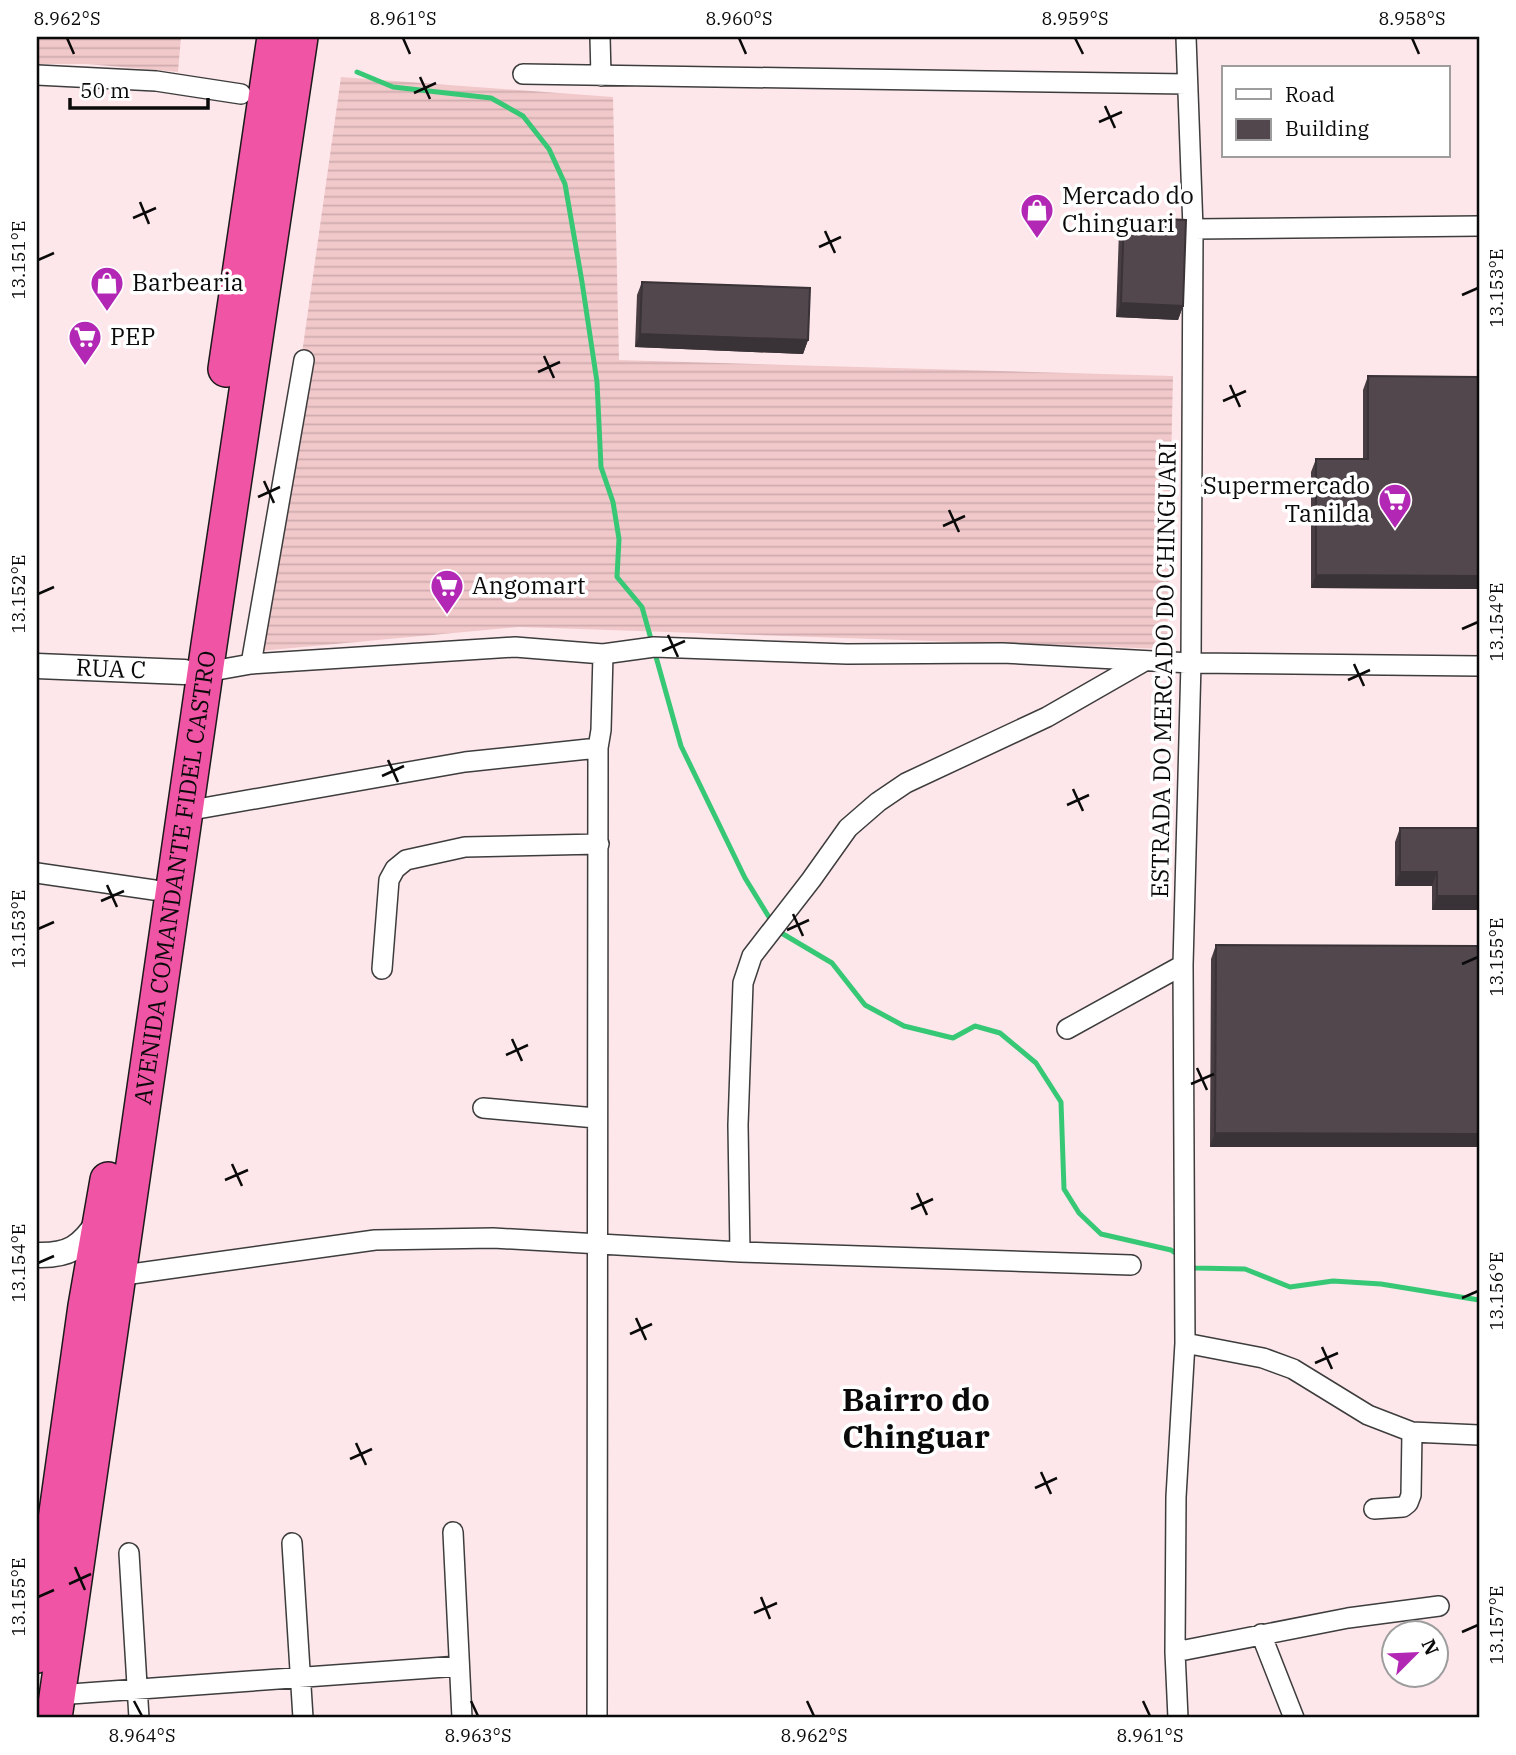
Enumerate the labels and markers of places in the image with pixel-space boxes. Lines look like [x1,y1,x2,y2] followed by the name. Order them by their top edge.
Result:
[1062,179,1194,239] place label: Mercado do Chinguari
[1018,191,1056,240] shop icon: Mercado do Chinguari
[88,264,126,313] shop icon: Barbearia
[132,266,244,298] place label: Barbearia
[66,318,104,367] supermarket icon: PEP
[110,320,155,352] place label: PEP
[1203,469,1370,529] place label: Supermercado Tanilda
[1376,481,1414,530] supermarket icon: Supermercado Tanilda
[428,567,466,616] supermarket icon: Angomart
[472,569,586,601] place label: Angomart

